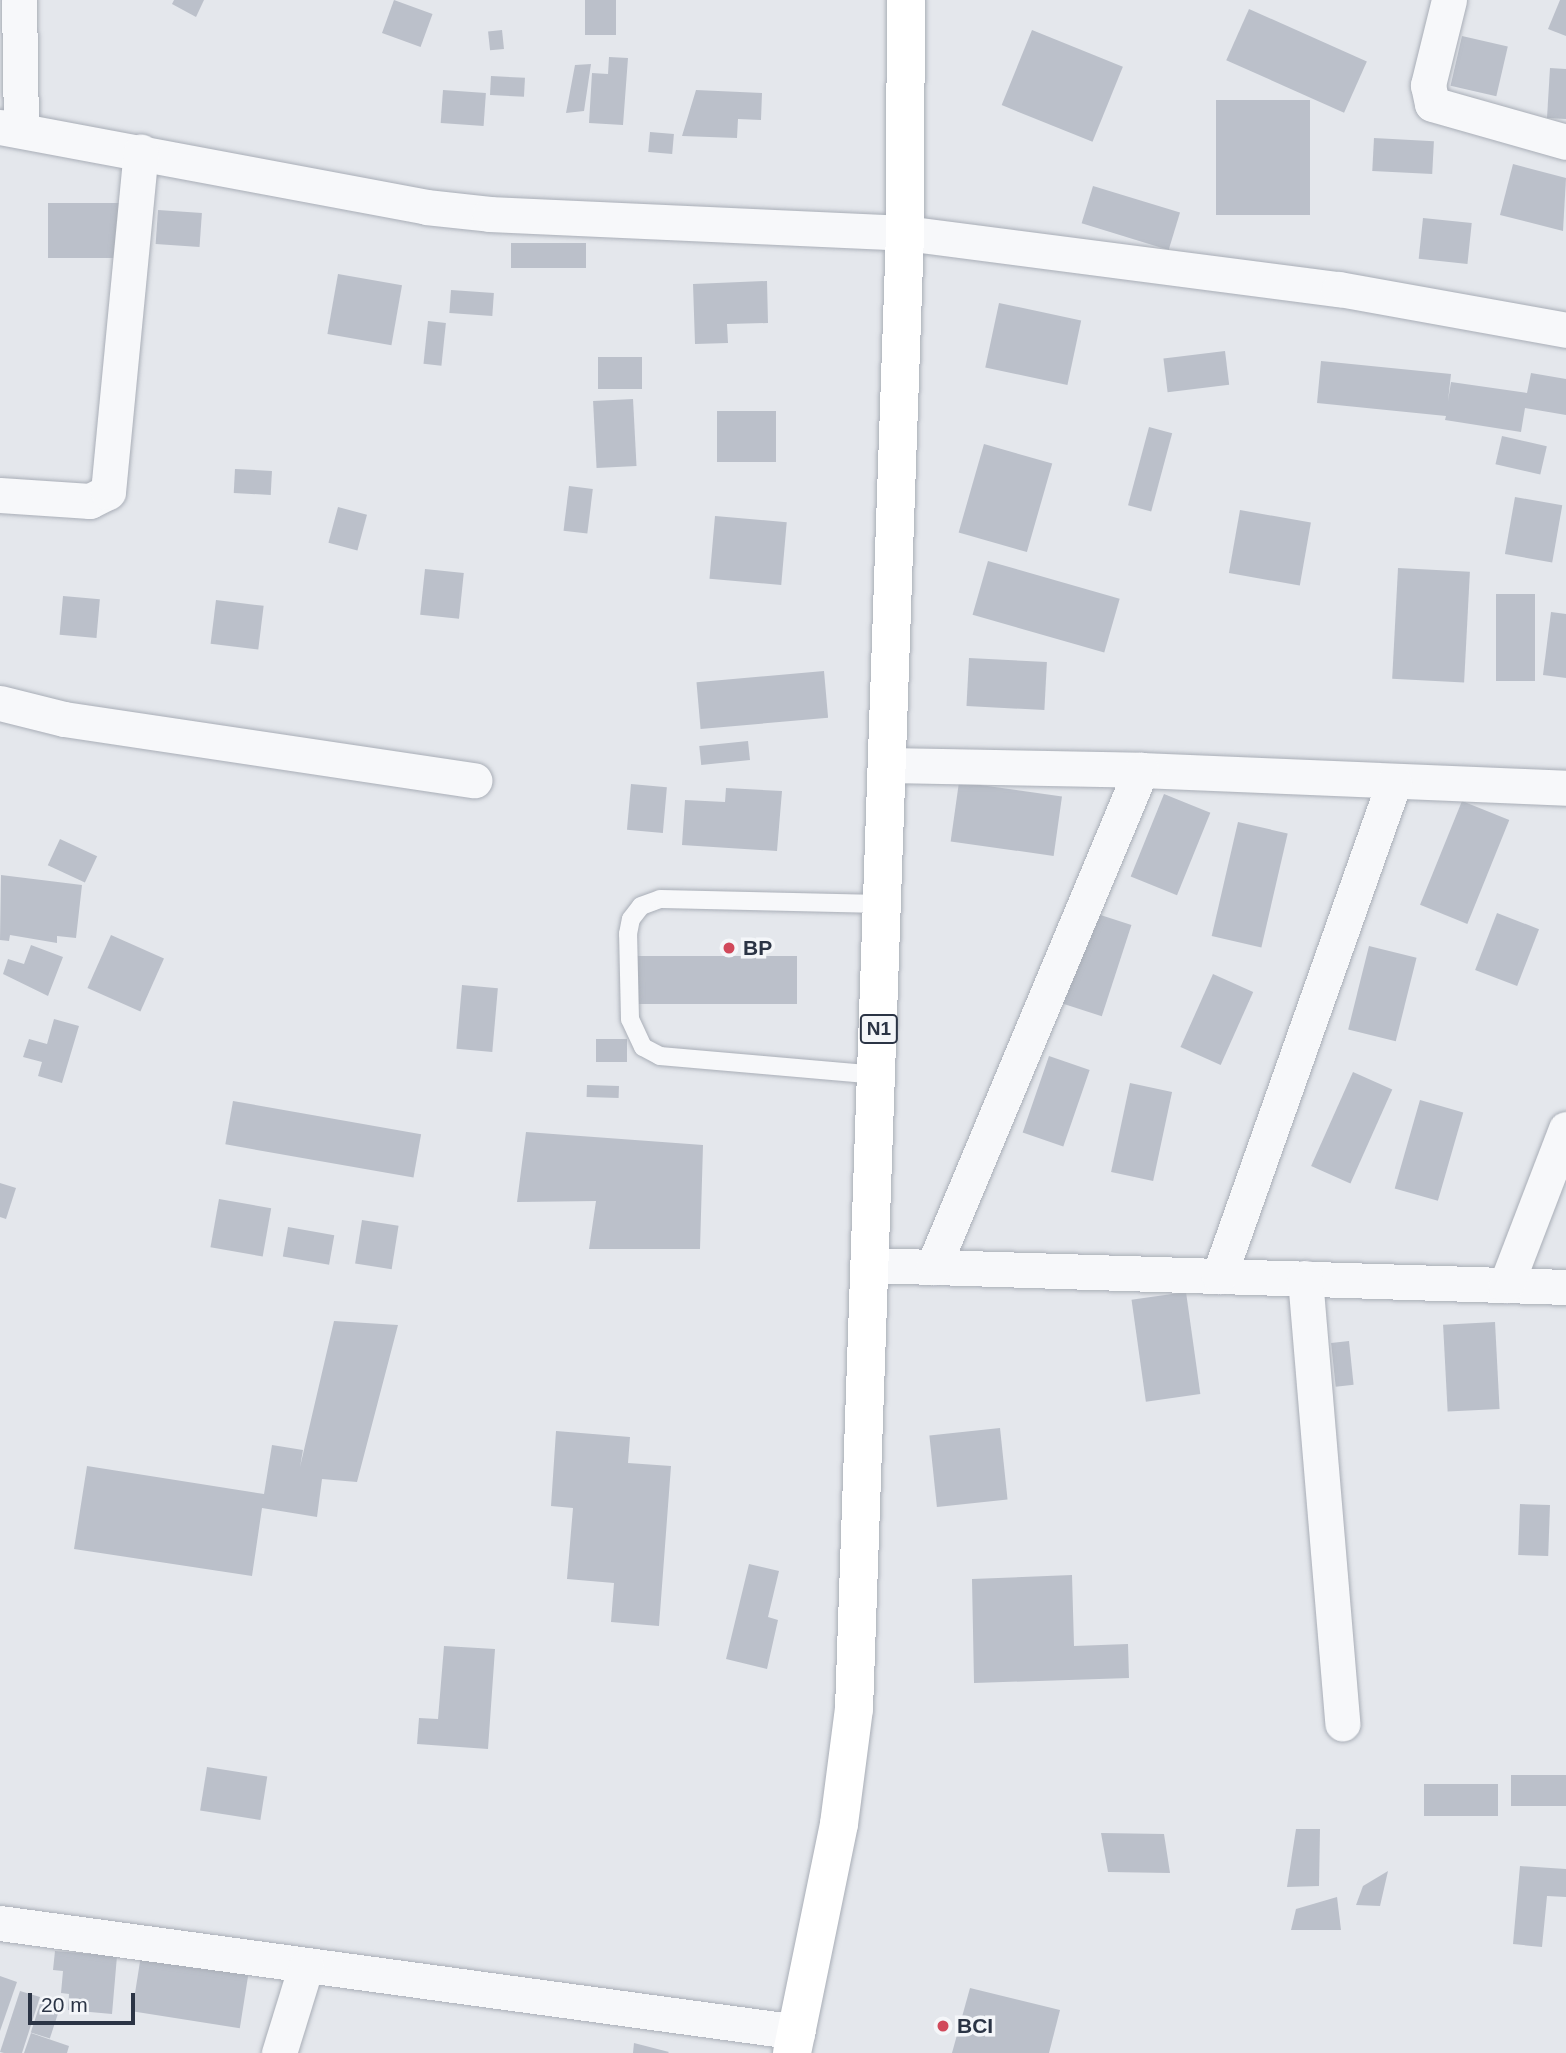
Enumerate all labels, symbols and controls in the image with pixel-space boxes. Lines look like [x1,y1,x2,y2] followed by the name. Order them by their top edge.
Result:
[743,935,772,961] place label: BP
[721,940,737,956] marker: BP
[860,1014,898,1044] road number: N1
[32,1980,138,2024] scale bar
[41,1993,88,2016] text: 20 m
[957,2013,993,2039] place label: BCI
[935,2018,951,2034] marker: BCI

